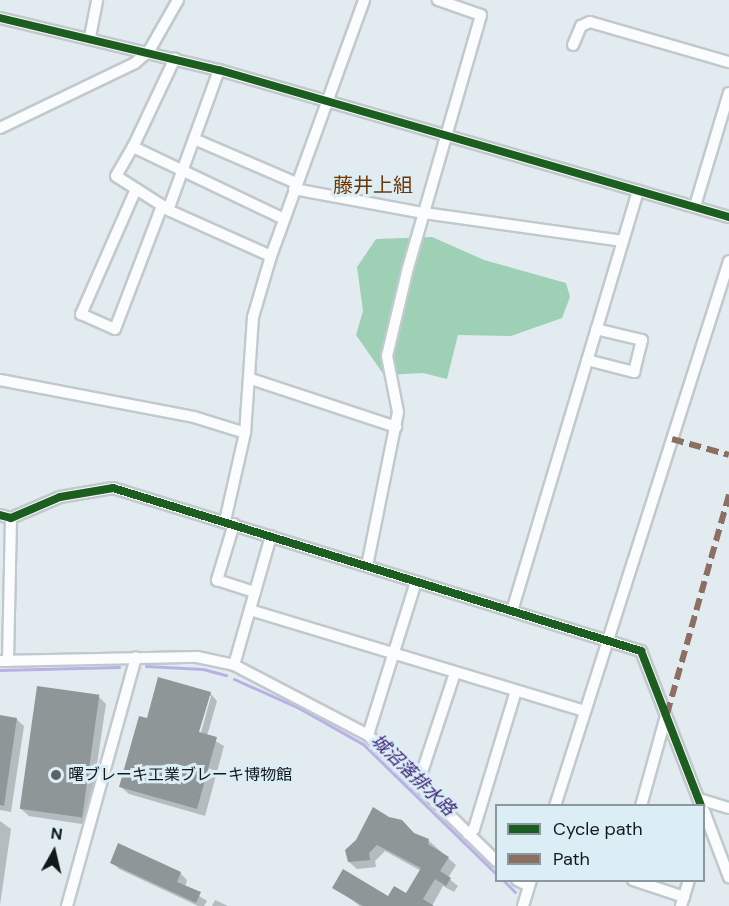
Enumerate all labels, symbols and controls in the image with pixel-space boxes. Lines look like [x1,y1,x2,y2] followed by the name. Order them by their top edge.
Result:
[333,173,413,197] district label: 藤井上組
[367,730,459,820] water label: 城沼落排水路
[68,765,292,785] place label: 曙ブレーキ工業ブレーキ博物館
[49,768,63,782] marker: 曙ブレーキ工業ブレーキ博物館
[495,804,705,882] legend
[553,817,643,841] text: Cycle path
[24,822,84,882] north arrow
[49,822,64,845] text: N
[553,847,590,871] text: Path

